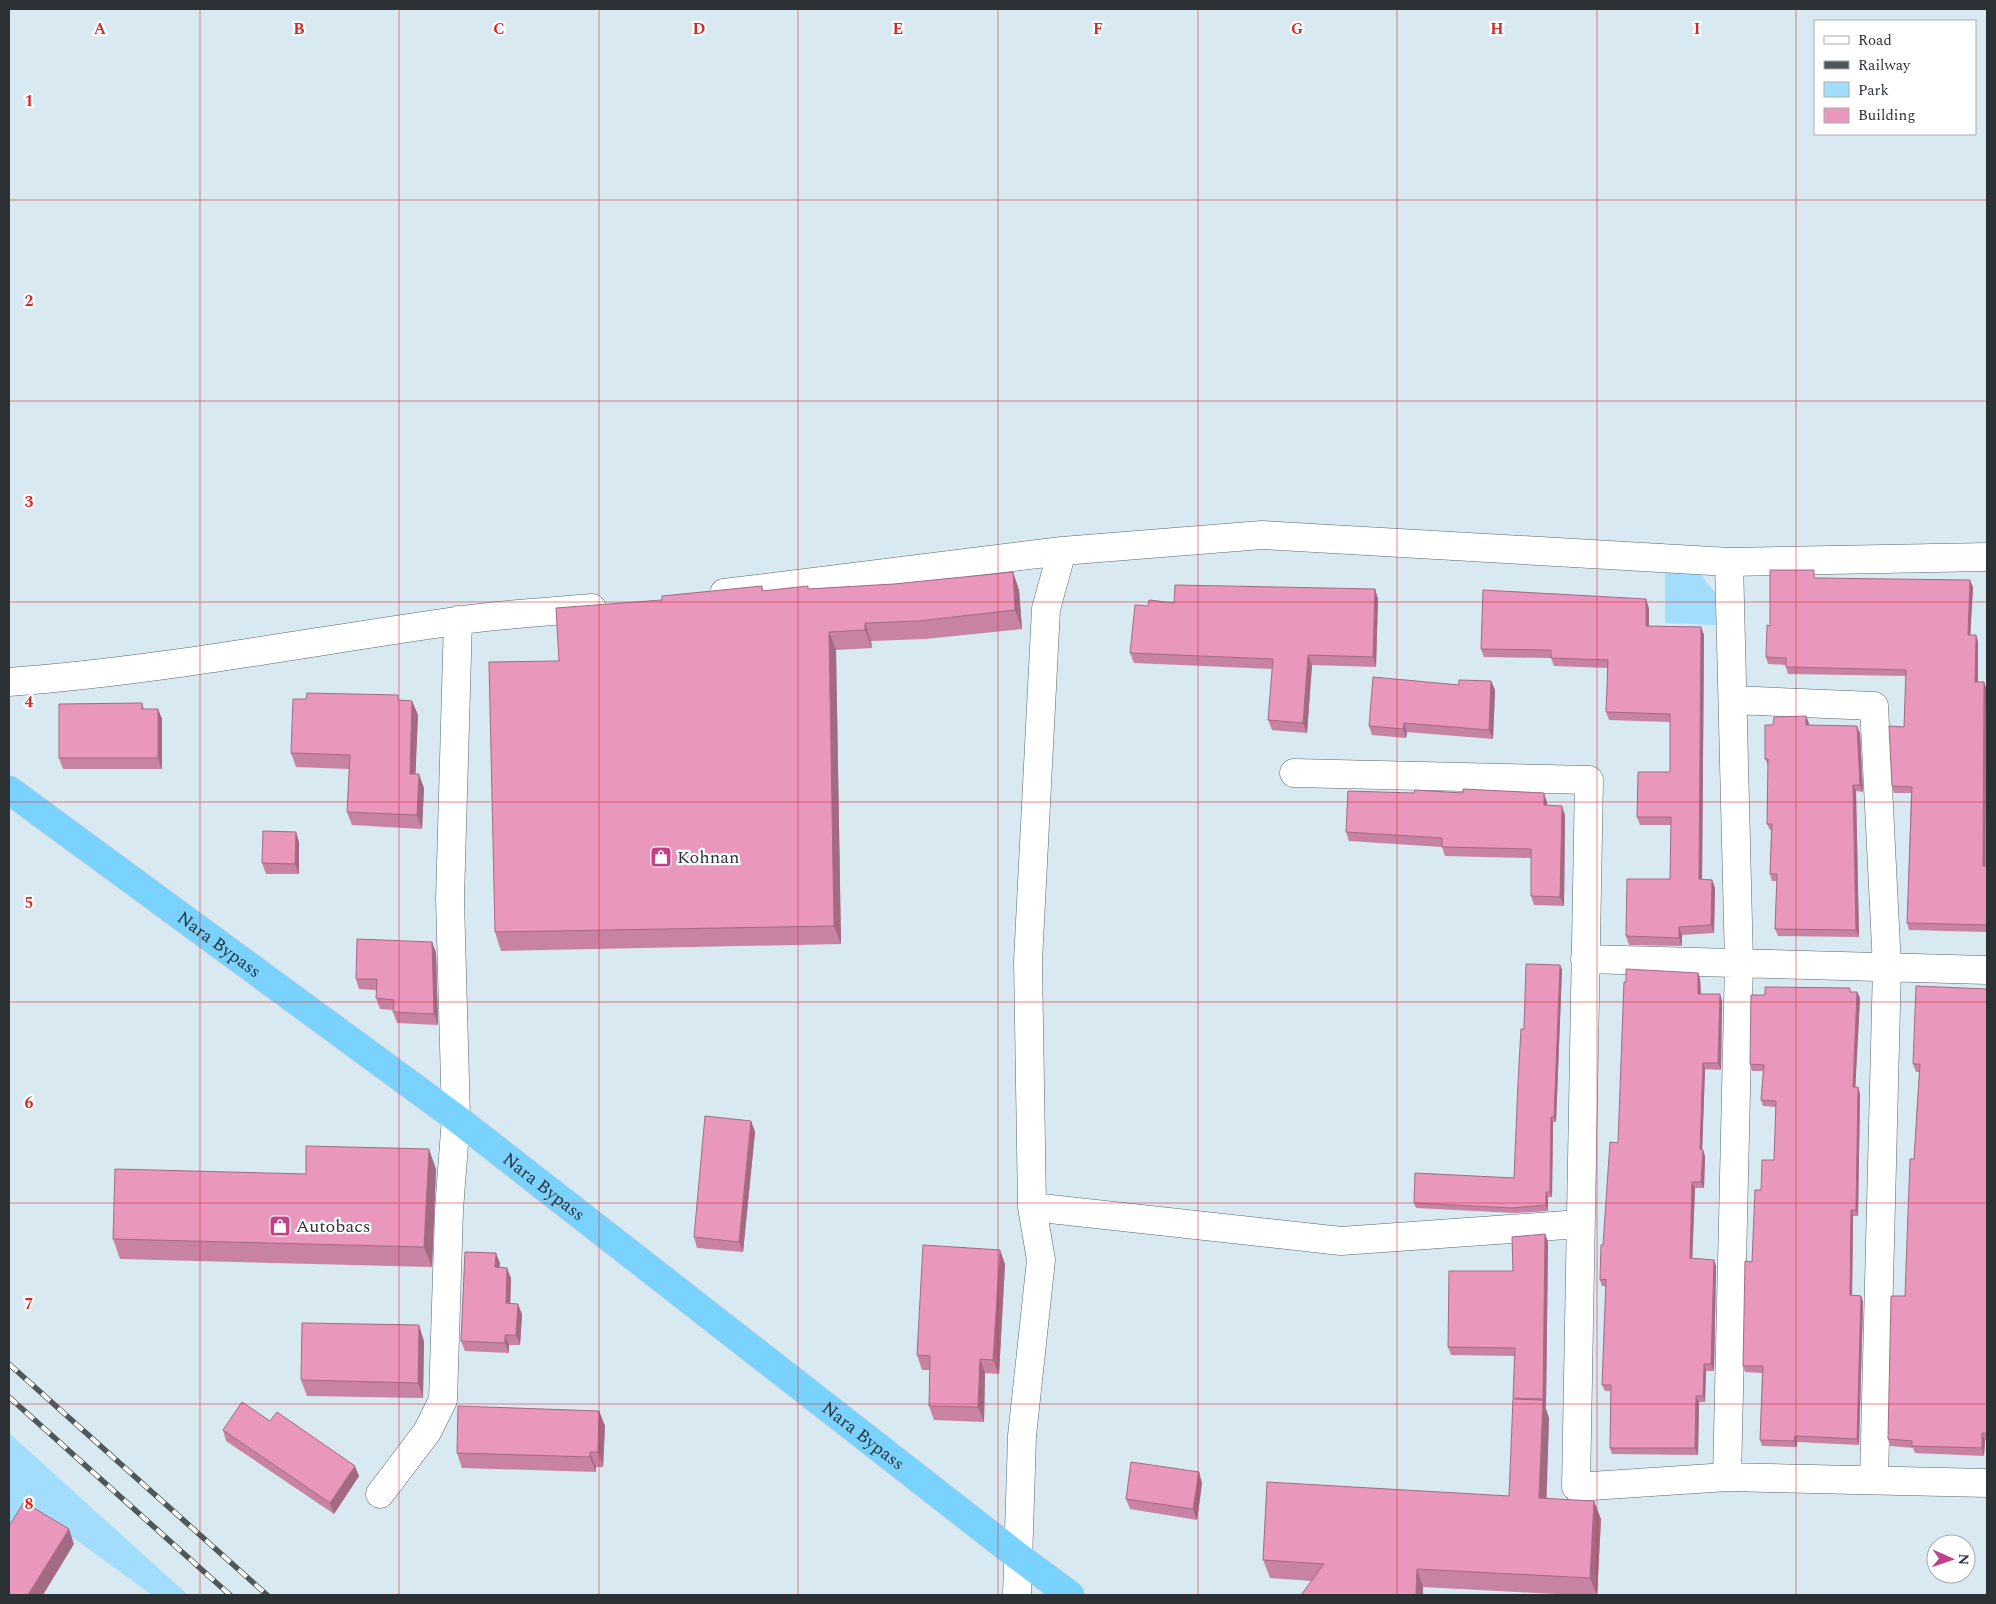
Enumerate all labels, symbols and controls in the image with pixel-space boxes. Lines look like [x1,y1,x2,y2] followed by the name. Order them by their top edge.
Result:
[94,17,107,41] text: A
[293,17,305,41] text: B
[493,17,505,41] text: C
[693,17,706,41] text: D
[893,17,903,41] text: E
[1093,17,1103,41] text: F
[1291,17,1303,41] text: G
[1490,17,1504,41] text: H
[1694,17,1700,41] text: I
[1814,20,1976,135] legend
[1858,29,1892,52] text: Road
[1858,54,1911,77] text: Railway
[1858,79,1889,102] text: Park
[25,89,33,113] text: 1
[1858,104,1915,127] text: Building
[25,289,34,313] text: 2
[25,490,34,514] text: 3
[25,690,34,714] text: 4
[677,844,739,871] place label: Kohnan
[649,845,673,869] shop icon: Kohnan
[25,891,33,915] text: 5
[171,905,267,985] street label: Nara Bypass
[25,1091,34,1115] text: 6
[496,1146,591,1228] street label: Nara Bypass
[296,1213,371,1240] place label: Autobacs
[268,1214,292,1238] shop icon: Autobacs
[25,1292,34,1316] text: 7
[816,1395,910,1477] street label: Nara Bypass
[25,1492,34,1516] text: 8
[1926,1534,1976,1584] north arrow
[1953,1553,1974,1566] text: N

